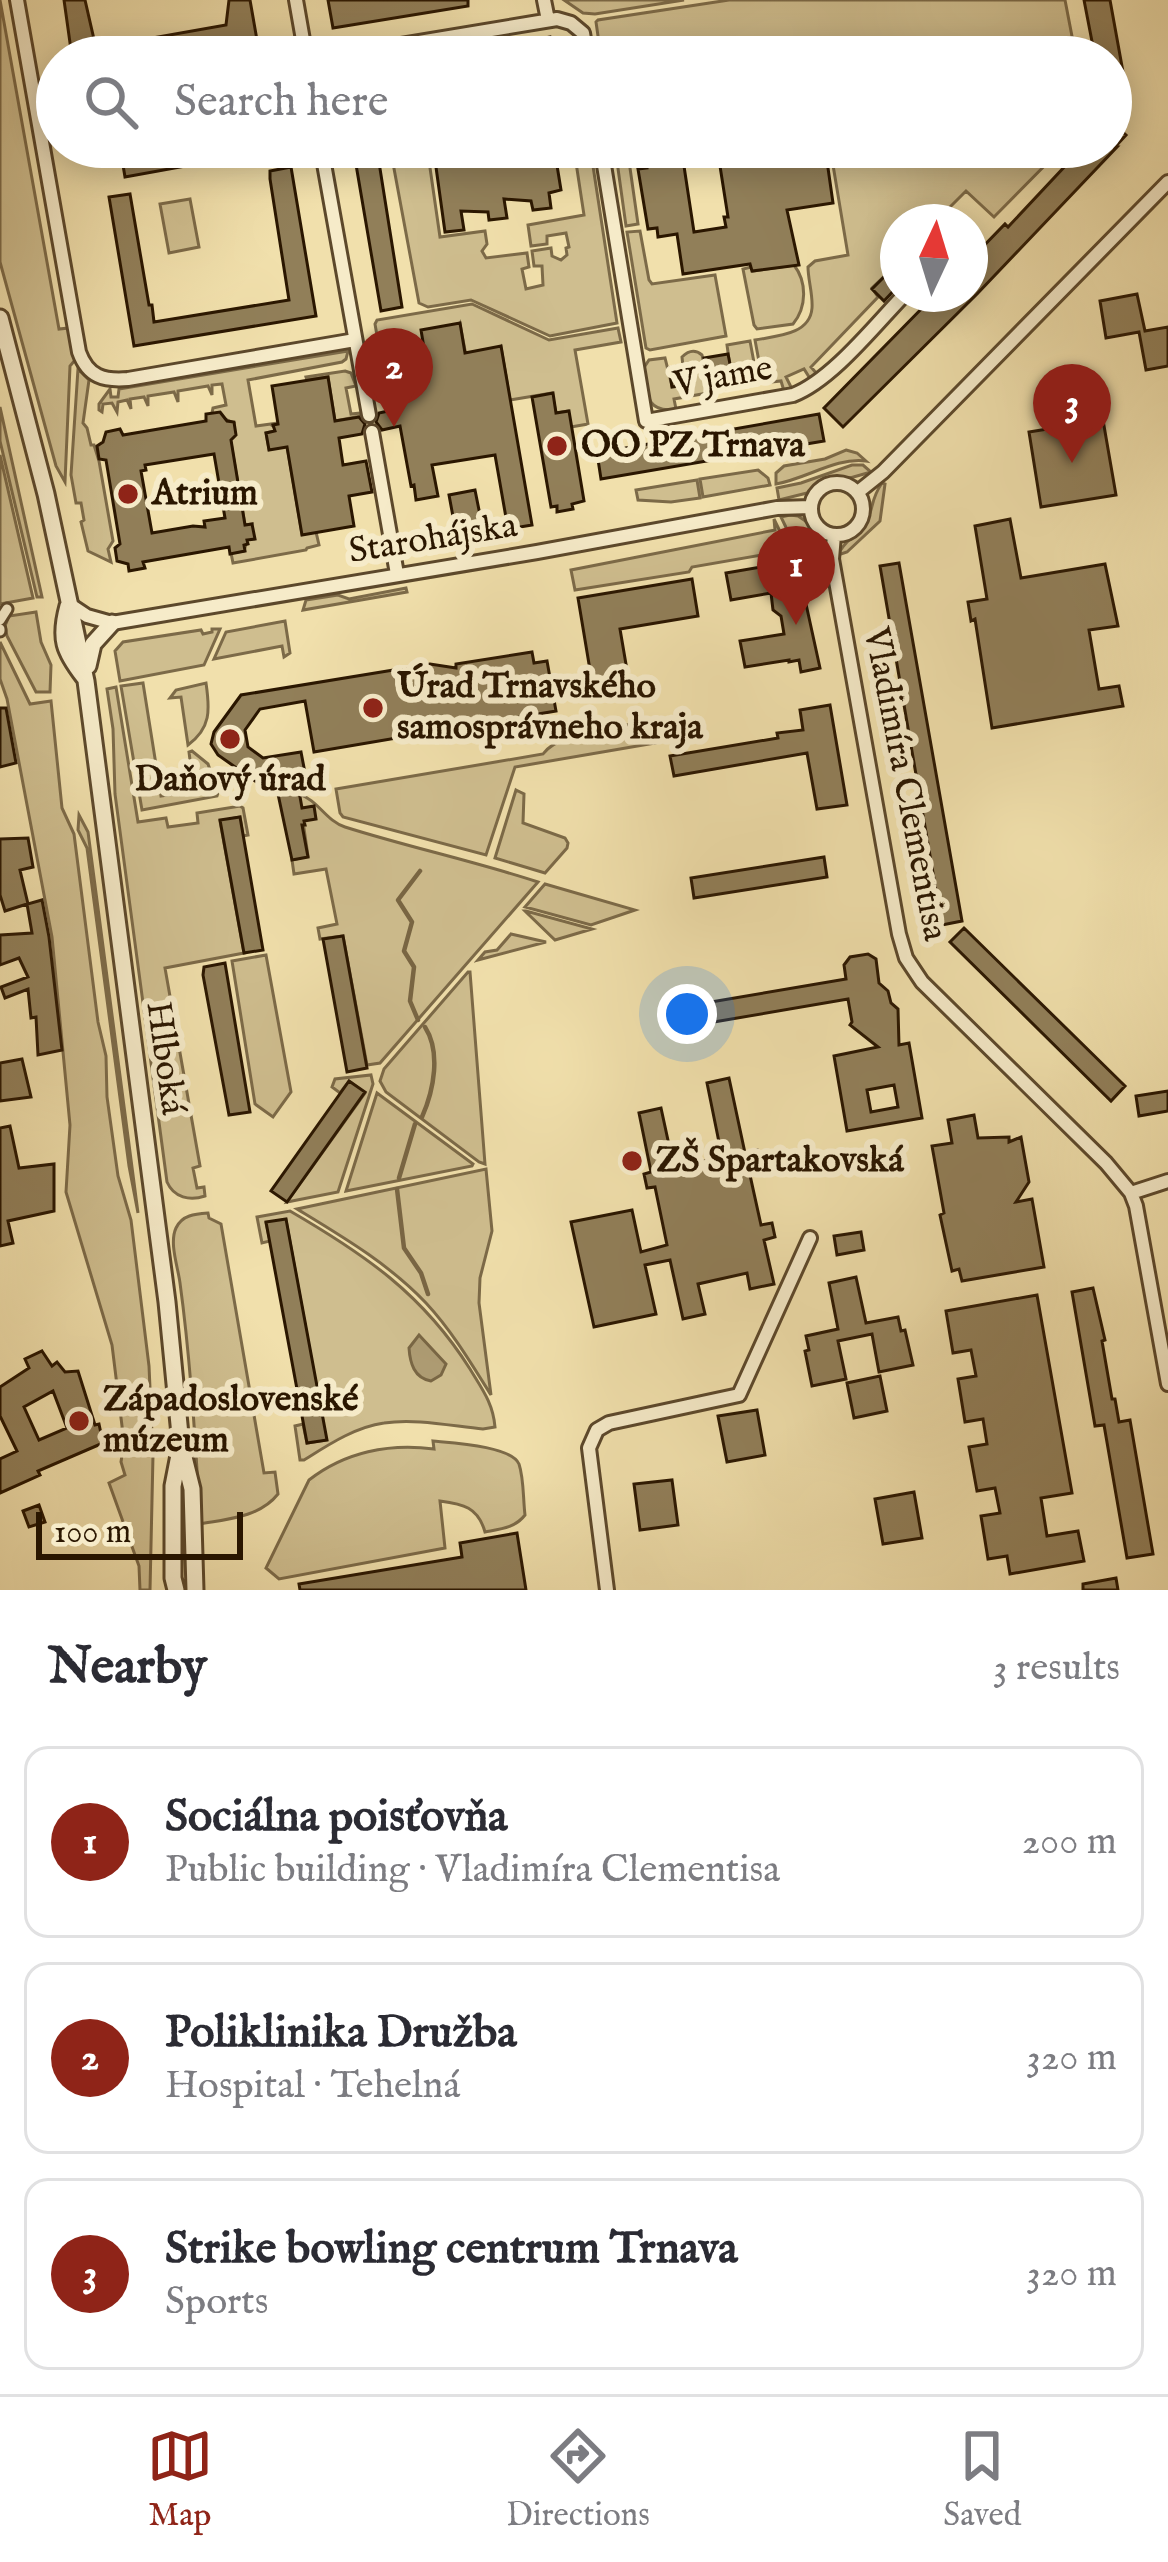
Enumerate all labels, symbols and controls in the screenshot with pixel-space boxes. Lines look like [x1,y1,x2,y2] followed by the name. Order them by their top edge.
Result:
[36,36,1132,168] search box
[78,69,144,135] icon: search
[174,74,388,131] text: Search here
[880,204,988,312] north arrow
[355,328,433,427] pin: 2
[669,346,776,408] street label: V jame
[1033,364,1111,463] pin: 3
[581,423,806,469] place label: OO PZ Trnava
[544,433,570,459] marker: OO PZ Trnava
[150,471,258,517] place label: Atrium
[115,481,141,507] marker: Atrium
[346,503,521,575] street label: Starohájska
[757,526,835,625] pin: 1
[852,622,958,945] street label: Vladimíra Clementisa
[397,662,704,751] place label: Úrad Trnavského samosprávneho kraja
[360,695,386,721] marker: Úrad Trnavského samosprávneho kraja
[217,726,243,752] marker: Daňový úrad
[135,757,326,803] place label: Daňový úrad
[657,984,717,1044] your location
[134,998,196,1118] street label: Hlboká
[656,1137,905,1184] place label: ZŠ Spartakovská
[619,1148,645,1174] marker: ZŠ Spartakovská
[103,1377,359,1464] place label: Západoslovenské múzeum
[66,1408,92,1434] marker: Západoslovenské múzeum
[36,1506,243,1559] scale bar
[54,1512,131,1554] text: 100 m
[48,1636,207,1701] text: Nearby
[993,1644,1120,1693] text: 3 results
[165,1789,508,1846] text: Sociálna poisťovňa
[83,1818,97,1867] text: 1
[1022,1818,1117,1867] text: 200 m
[165,1846,780,1895] text: Public building · Vladimíra Clementisa
[165,2005,517,2062] text: Poliklinika Družba
[81,2034,99,2083] text: 2
[1026,2034,1117,2083] text: 320 m
[165,2062,460,2111] text: Hospital · Tehelná
[165,2221,738,2278] text: Strike bowling centrum Trnava
[83,2250,97,2299] text: 3
[1026,2250,1117,2299] text: 320 m
[165,2278,268,2327] text: Sports
[147,2423,213,2537] tab: Map
[506,2423,650,2537] tab: Directions
[943,2423,1021,2537] tab: Saved

